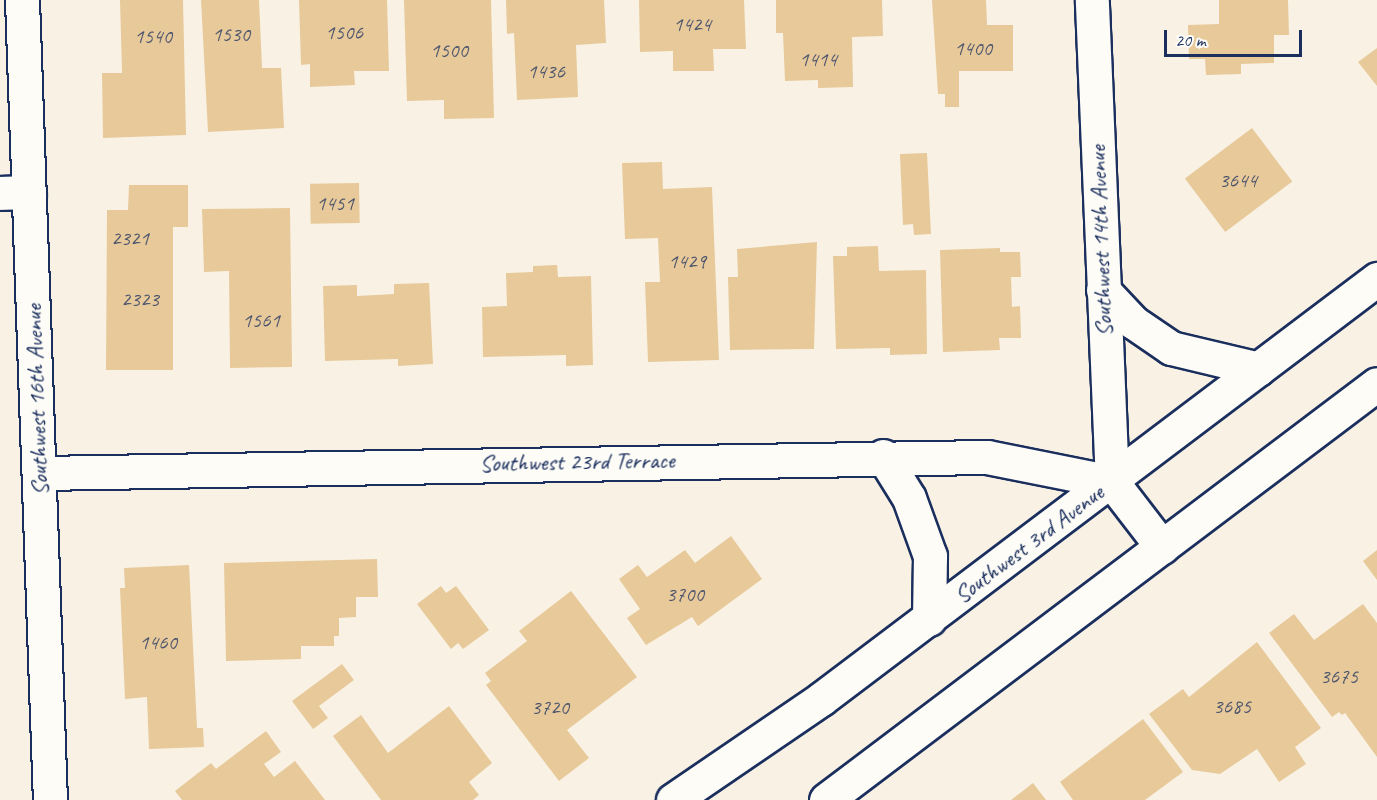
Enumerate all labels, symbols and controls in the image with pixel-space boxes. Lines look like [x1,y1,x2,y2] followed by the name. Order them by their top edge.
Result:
[673,11,711,37] house number: 1424
[1167,18,1305,56] scale bar
[325,19,363,45] house number: 1506
[212,21,250,47] house number: 1530
[134,23,172,49] house number: 1540
[1175,29,1206,51] text: 20 m
[954,35,992,61] house number: 1400
[430,37,468,63] house number: 1500
[799,46,837,72] house number: 1414
[527,58,565,84] house number: 1436
[1083,145,1119,337] street label: Southwest 14th Avenue
[1219,167,1257,193] house number: 3644
[316,190,354,216] house number: 1451
[111,225,149,251] house number: 2321
[668,248,706,274] house number: 1429
[121,286,159,312] house number: 2323
[19,304,55,496] street label: Southwest 16th Avenue
[242,307,280,333] house number: 1561
[479,446,675,478] street label: Southwest 23rd Terrace
[949,478,1109,610] street label: Southwest 3rd Avenue
[666,581,704,607] house number: 3700
[139,629,177,655] house number: 1460
[1320,663,1358,689] house number: 3675
[1213,693,1251,719] house number: 3685
[531,694,569,720] house number: 3720

